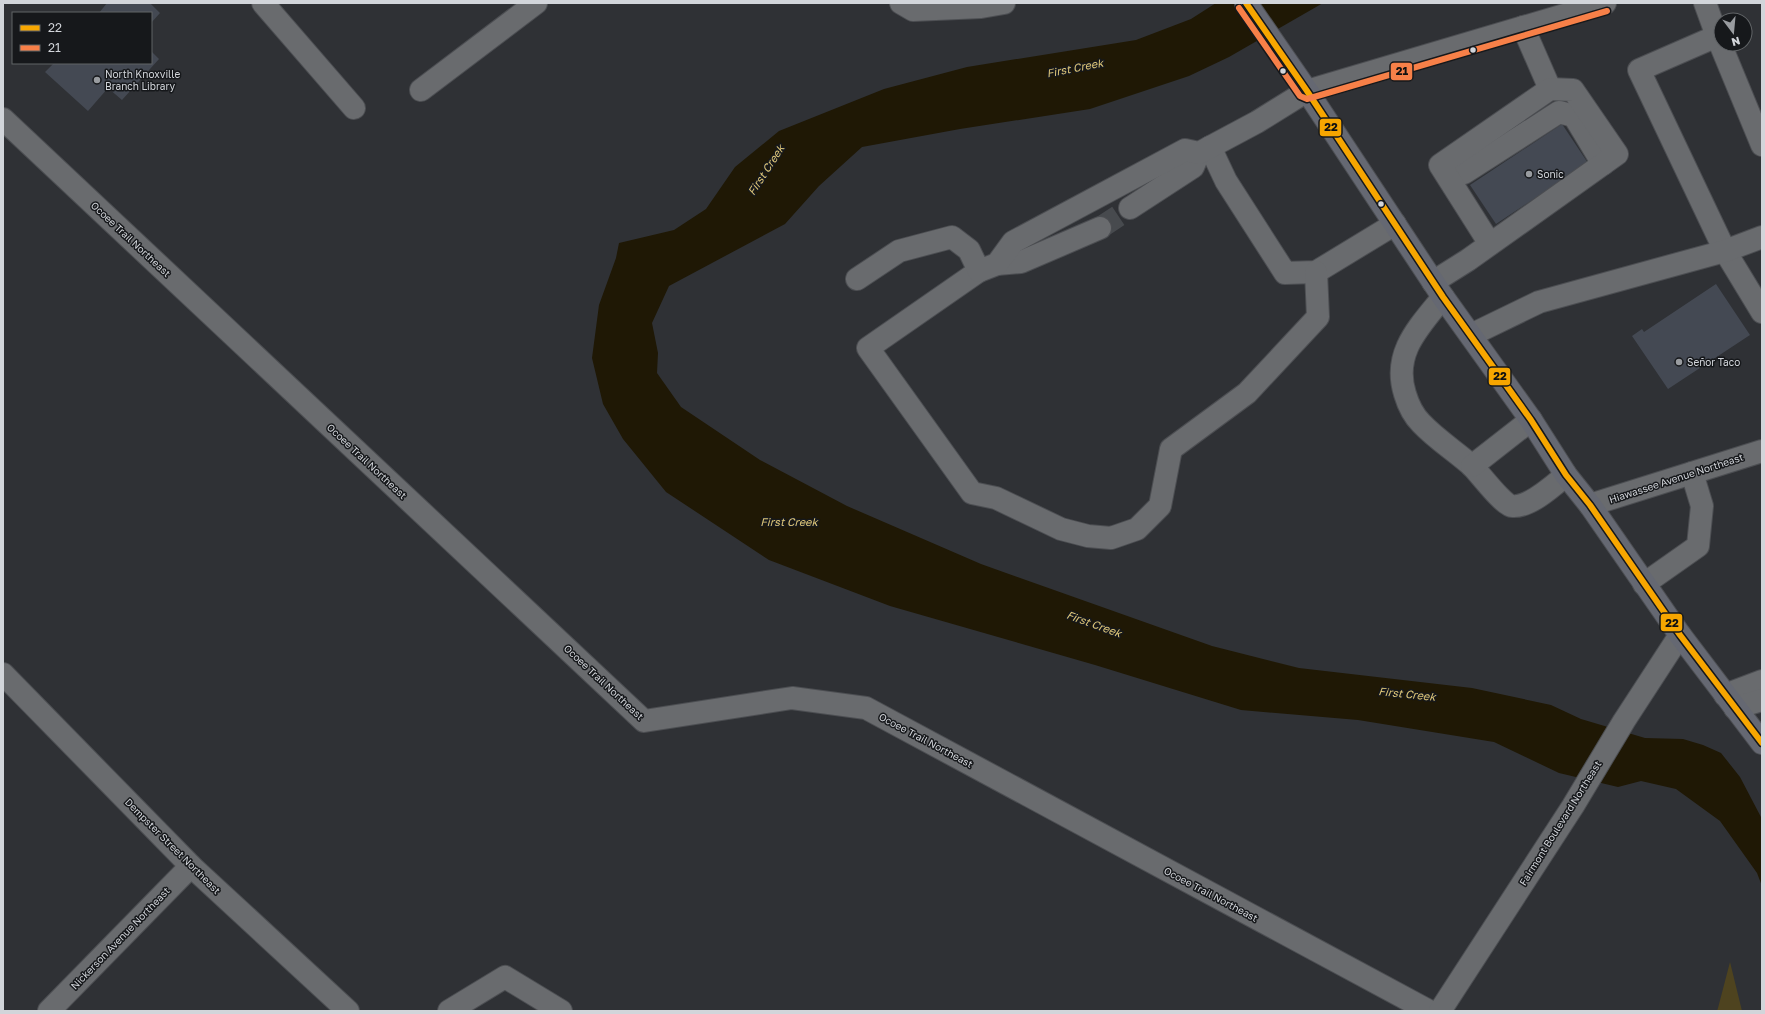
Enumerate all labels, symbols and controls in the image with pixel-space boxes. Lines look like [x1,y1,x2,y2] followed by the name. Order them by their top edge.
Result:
[12,12,152,64] legend
[1713,12,1753,52] north arrow
[48,20,62,35] text: 22
[1730,35,1742,49] text: N
[48,40,61,55] text: 21
[1468,45,1478,55] unlabelled marker
[1045,55,1106,79] water label: First Creek
[1390,62,1413,81] line badge: 21
[1396,64,1409,77] text: 21
[1278,66,1288,76] unlabelled marker
[105,68,180,92] place label: North Knoxville Branch Library
[92,75,102,85] marker: North Knoxville Branch Library
[1319,118,1342,137] line badge: 22
[1324,120,1338,133] text: 22
[744,141,788,197] water label: First Creek
[1537,168,1564,180] place label: Sonic
[1524,169,1534,179] marker: Sonic
[89,199,173,279] street label: Ocoee Trail Northeast
[1376,199,1386,209] unlabelled marker
[1687,356,1740,368] place label: Señor Taco
[1674,357,1684,367] marker: Señor Taco
[1488,367,1511,386] line badge: 22
[1493,369,1507,382] text: 22
[325,421,409,501] street label: Ocoee Trail Northeast
[1607,451,1745,505] street label: Hiawassee Avenue Northeast
[760,515,819,528] water label: First Creek
[1065,608,1125,640] water label: First Creek
[1660,613,1683,632] line badge: 22
[1665,616,1679,629] text: 22
[562,642,646,722] street label: Ocoee Trail Northeast
[1378,684,1438,703] water label: First Creek
[877,710,975,770] street label: Ocoee Trail Northeast
[1517,758,1603,888] street label: Fairmont Boulevard Northeast
[123,796,223,896] street label: Dempster Street Northeast
[1162,864,1260,924] street label: Ocoee Trail Northeast
[68,884,172,992] street label: Nickerson Avenue Northeast

